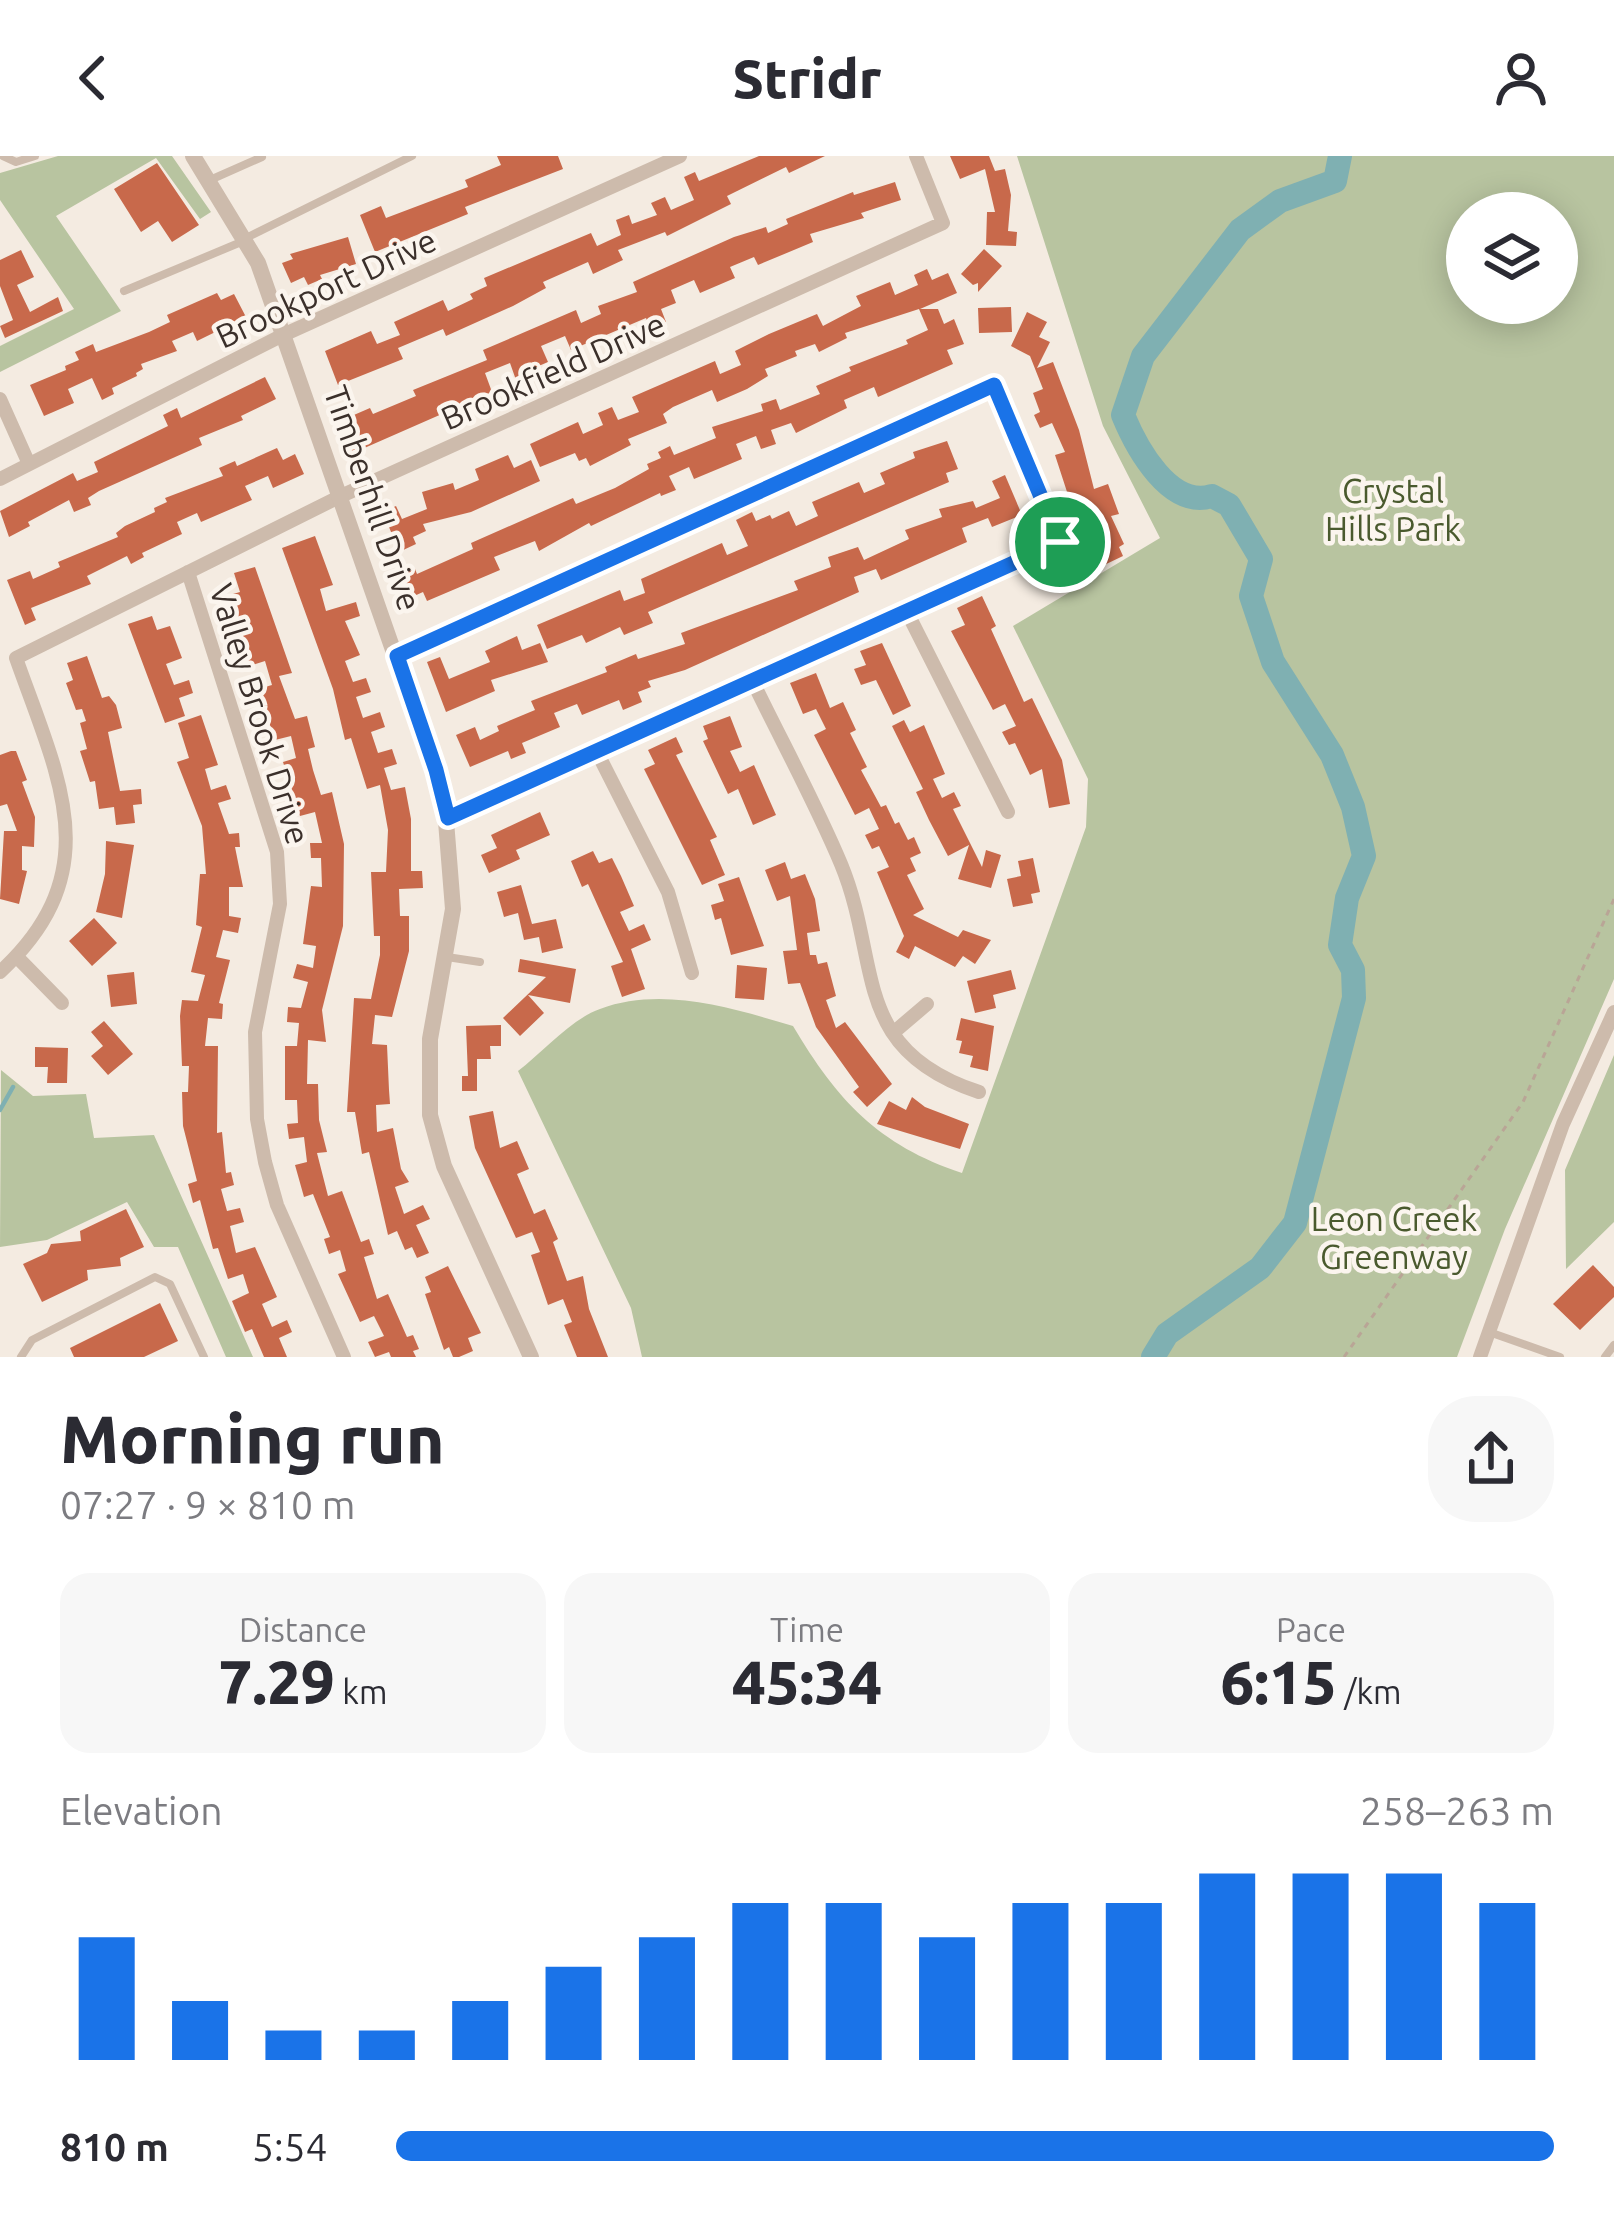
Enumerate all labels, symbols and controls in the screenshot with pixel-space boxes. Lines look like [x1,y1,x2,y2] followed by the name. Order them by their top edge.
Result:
[60,45,126,111] icon: back
[1488,45,1554,111] icon: person
[732,48,882,108] text: Stridr
[1446,192,1578,324] map controls
[1446,192,1578,324] button: layers
[210,220,442,355] street label: Brookport Drive
[435,305,670,436] street label: Brookfield Drive
[318,381,429,615] street label: Timberhill Drive
[1325,472,1461,547] park label: Crystal Hills Park
[1009,491,1111,593] pin
[1027,509,1093,575] icon: arrive
[203,579,318,849] street label: Valley Brook Drive
[1311,1200,1478,1275] park label: Leon Creek Greenway
[1428,1396,1554,1522] button: share
[60,1401,445,1475] text: Morning run
[60,1483,355,1526] text: 07:27 · 9 × 810 m
[239,1611,367,1648] text: Distance
[770,1611,844,1648] text: Time
[1276,1611,1346,1648] text: Pace
[219,1648,335,1715] text: 7.29
[732,1648,882,1715] text: 45:34
[1220,1648,1337,1715] text: 6:15
[335,1673,387,1710] text: km
[1337,1673,1402,1710] text: /km
[60,1789,223,1832] text: Elevation
[1360,1789,1554,1832] text: 258–263 m
[60,2125,169,2168] text: 810 m
[252,2125,328,2168] text: 5:54

